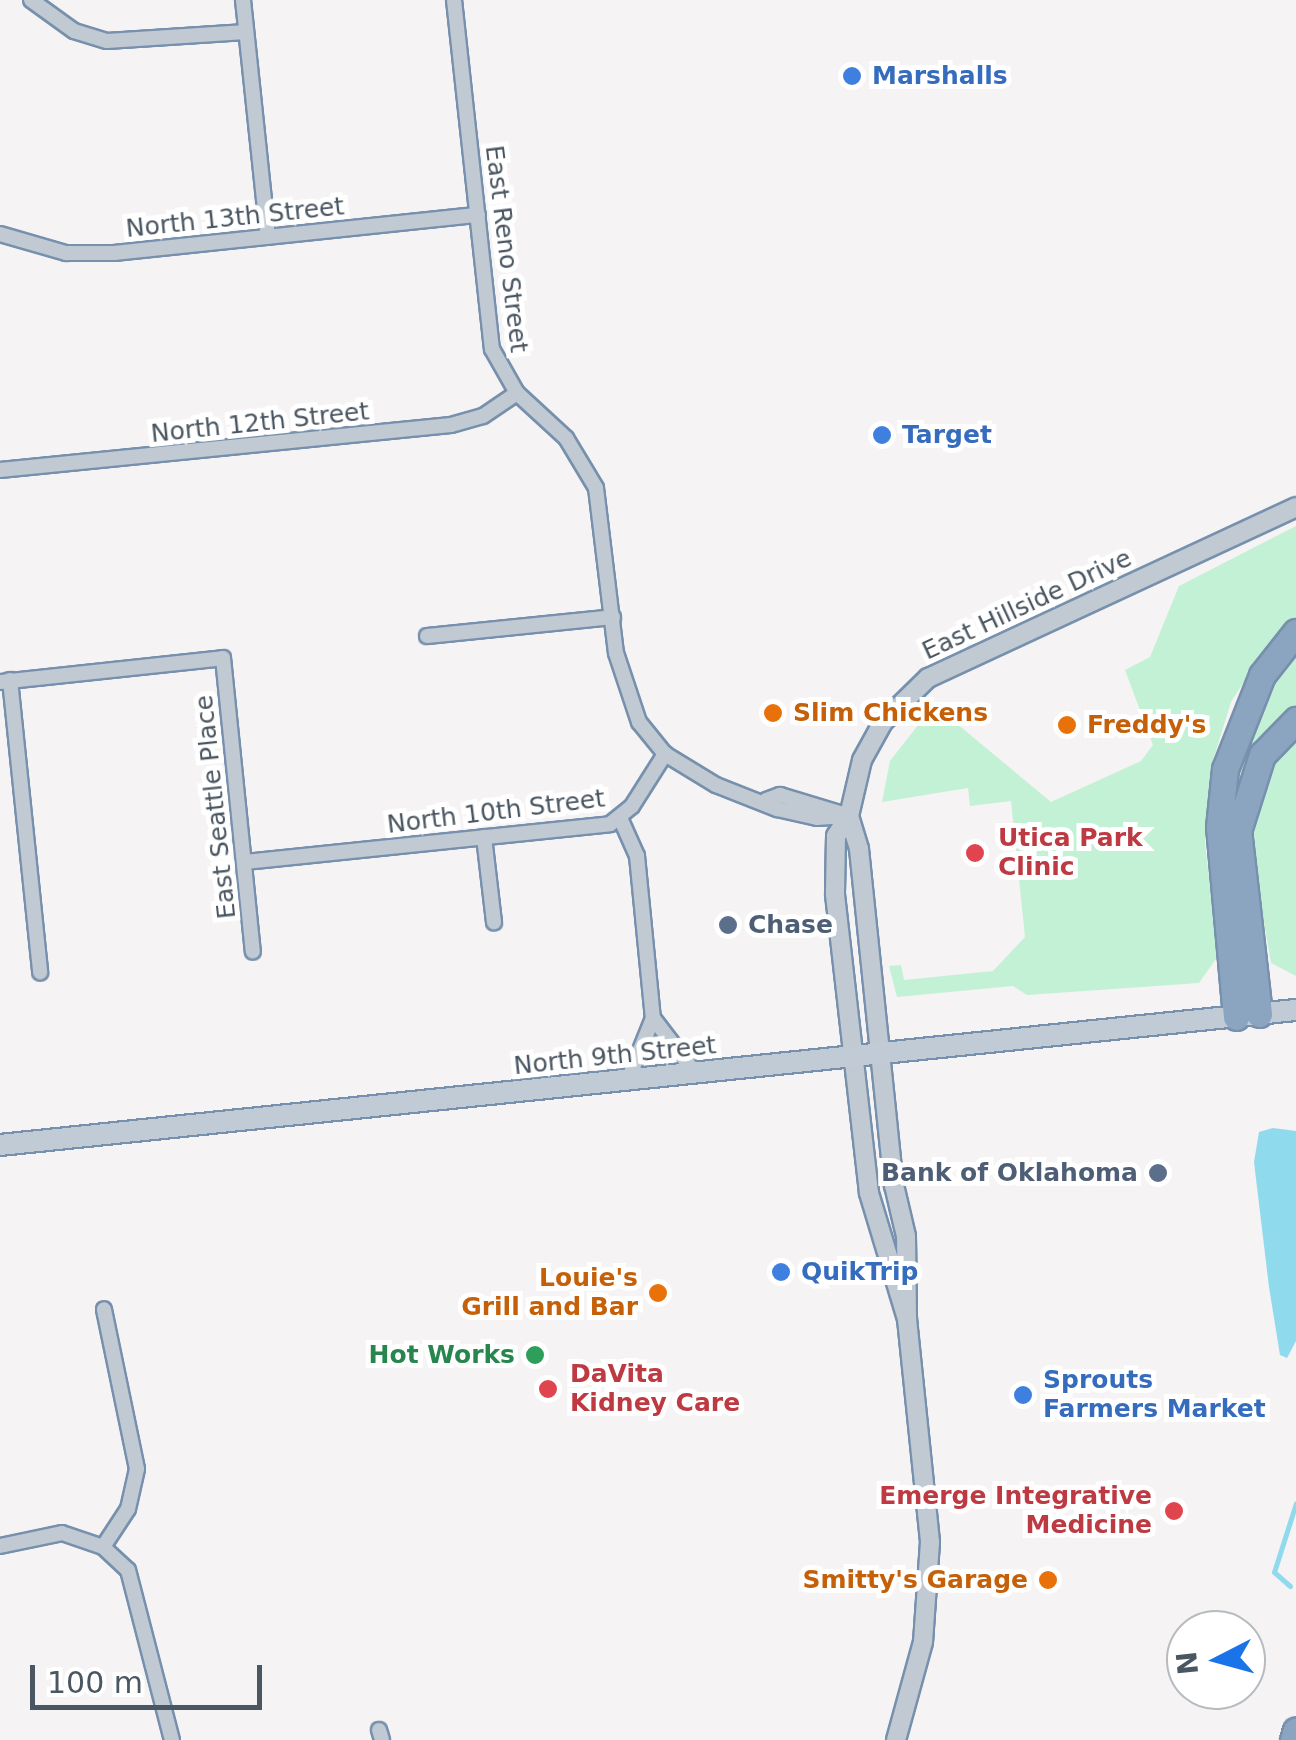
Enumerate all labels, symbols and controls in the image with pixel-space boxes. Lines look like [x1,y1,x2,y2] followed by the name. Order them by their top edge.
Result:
[872,61,1008,91] place label: Marshalls
[841,65,863,87] marker: Marshalls
[478,144,534,354] street label: East Reno Street
[124,192,346,244] street label: North 13th Street
[149,397,371,449] street label: North 12th Street
[902,420,992,450] place label: Target
[871,424,893,446] marker: Target
[918,543,1136,667] street label: East Hillside Drive
[189,694,243,920] street label: East Seattle Place
[793,698,988,728] place label: Slim Chickens
[762,702,784,724] marker: Slim Chickens
[1087,710,1206,740] place label: Freddy's
[1056,714,1078,736] marker: Freddy's
[385,784,607,840] street label: North 10th Street
[998,824,1143,883] place label: Utica Park Clinic
[962,840,988,866] marker: Utica Park Clinic
[748,910,833,940] place label: Chase
[717,914,739,936] marker: Chase
[512,1030,718,1082] street label: North 9th Street
[881,1158,1138,1188] place label: Bank of Oklahoma
[1147,1162,1169,1184] marker: Bank of Oklahoma
[801,1257,918,1287] place label: QuikTrip
[770,1261,792,1283] marker: QuikTrip
[461,1264,638,1323] place label: Louie's Grill and Bar
[647,1282,669,1304] marker: Louie's Grill and Bar
[369,1340,515,1370] place label: Hot Works
[524,1344,546,1366] marker: Hot Works
[570,1360,740,1419] place label: DaVita Kidney Care
[1043,1366,1266,1425] place label: Sprouts Farmers Market
[535,1376,561,1402] marker: DaVita Kidney Care
[1012,1384,1034,1406] marker: Sprouts Farmers Market
[879,1482,1152,1541] place label: Emerge Integrative Medicine
[1161,1498,1187,1524] marker: Emerge Integrative Medicine
[802,1565,1028,1595] place label: Smitty's Garage
[1037,1569,1059,1591] marker: Smitty's Garage
[1166,1610,1266,1710] north arrow
[35,1645,268,1707] scale bar
[1170,1650,1205,1676] text: N
[47,1665,143,1700] text: 100 m

